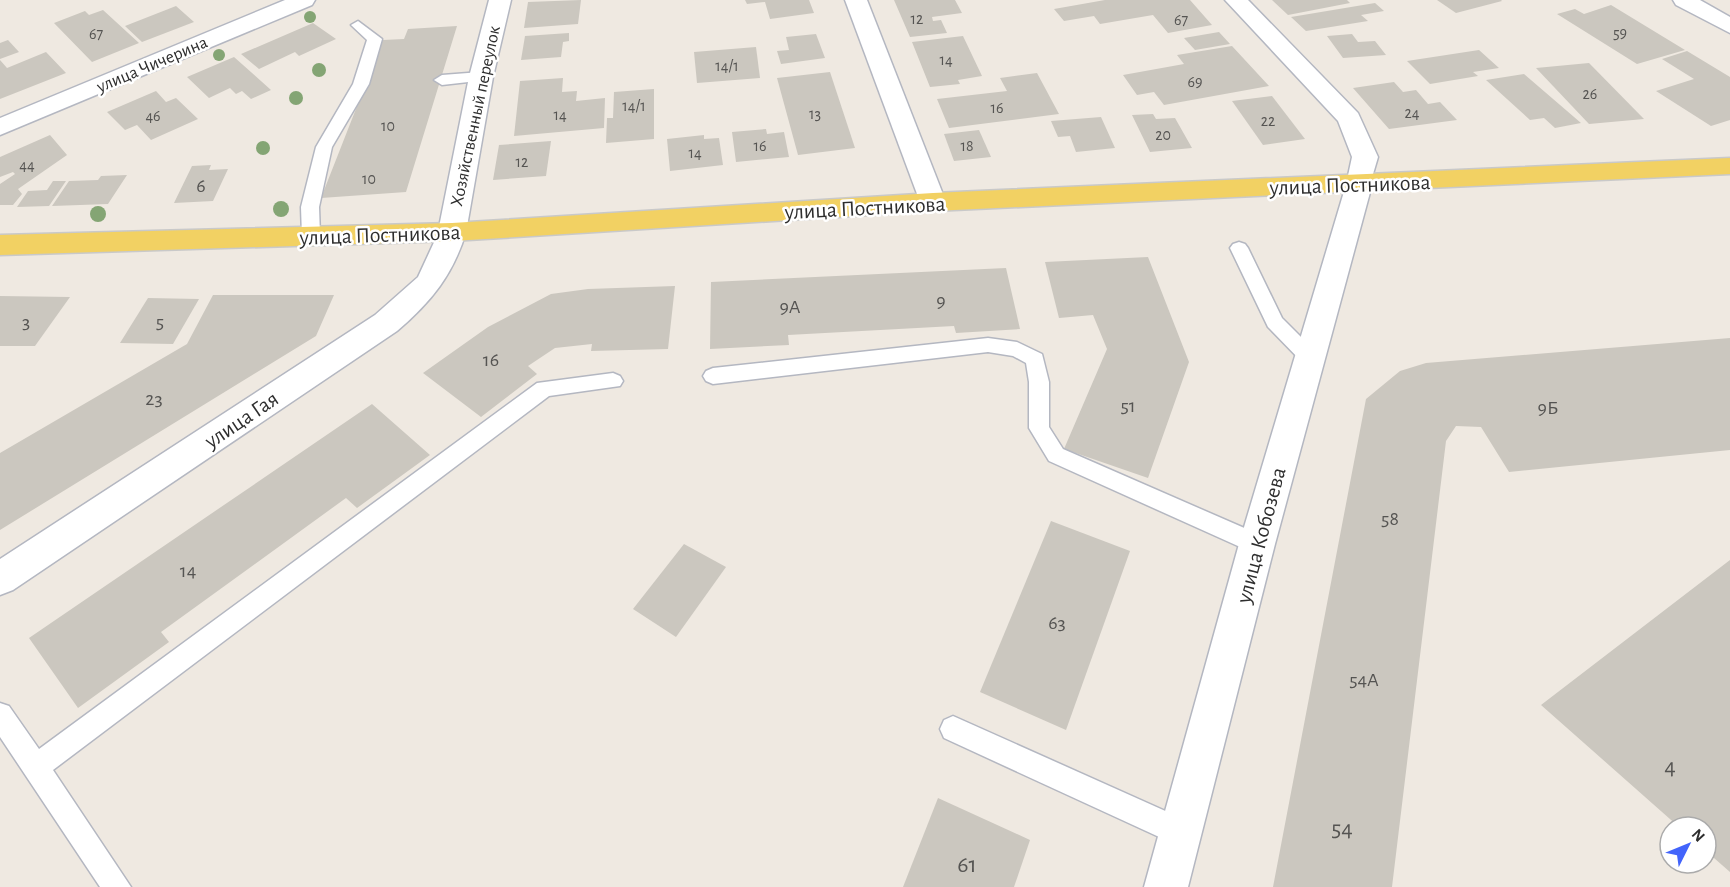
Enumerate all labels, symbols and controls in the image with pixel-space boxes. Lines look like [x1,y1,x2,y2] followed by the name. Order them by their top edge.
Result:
[911,11,923,27] house number: 12
[1174,12,1188,28] house number: 67
[448,24,504,208] street label: Хозяйственный переулок
[1613,25,1627,41] house number: 59
[89,26,103,42] house number: 67
[93,33,210,97] street label: улица Чичерина
[939,52,953,68] house number: 14
[715,58,739,74] house number: 14/1
[1187,74,1203,90] house number: 69
[1583,86,1597,102] house number: 26
[622,98,646,114] house number: 14/1
[990,100,1004,116] house number: 16
[1405,105,1420,121] house number: 24
[809,106,821,122] house number: 13
[553,107,567,123] house number: 14
[145,108,161,124] house number: 46
[1261,113,1275,129] house number: 22
[381,118,395,134] house number: 10
[1155,127,1171,143] house number: 20
[753,138,767,154] house number: 16
[960,138,974,154] house number: 18
[688,145,702,161] house number: 14
[516,154,528,170] house number: 12
[19,157,35,173] house number: 44
[362,171,376,187] house number: 10
[1268,171,1431,199] street label: улица Постникова
[196,176,206,196] house number: 6
[783,193,946,223] street label: улица Постникова
[298,221,461,249] street label: улица Постникова
[936,291,946,311] house number: 9
[779,297,801,317] house number: 9А
[22,312,30,332] house number: 3
[156,312,164,332] house number: 5
[483,350,499,370] house number: 16
[200,387,282,453] street label: улица Гая
[145,389,163,409] house number: 23
[1120,396,1136,416] house number: 51
[1538,398,1558,418] house number: 9Б
[1232,465,1290,607] street label: улица Кобозева
[1381,509,1399,529] house number: 58
[180,561,196,581] house number: 14
[1048,613,1066,633] house number: 63
[1349,670,1379,690] house number: 54А
[1664,755,1676,779] house number: 4
[1658,815,1718,875] north arrow
[1331,817,1353,841] house number: 54
[1689,826,1708,845] text: N
[957,853,977,877] house number: 61

